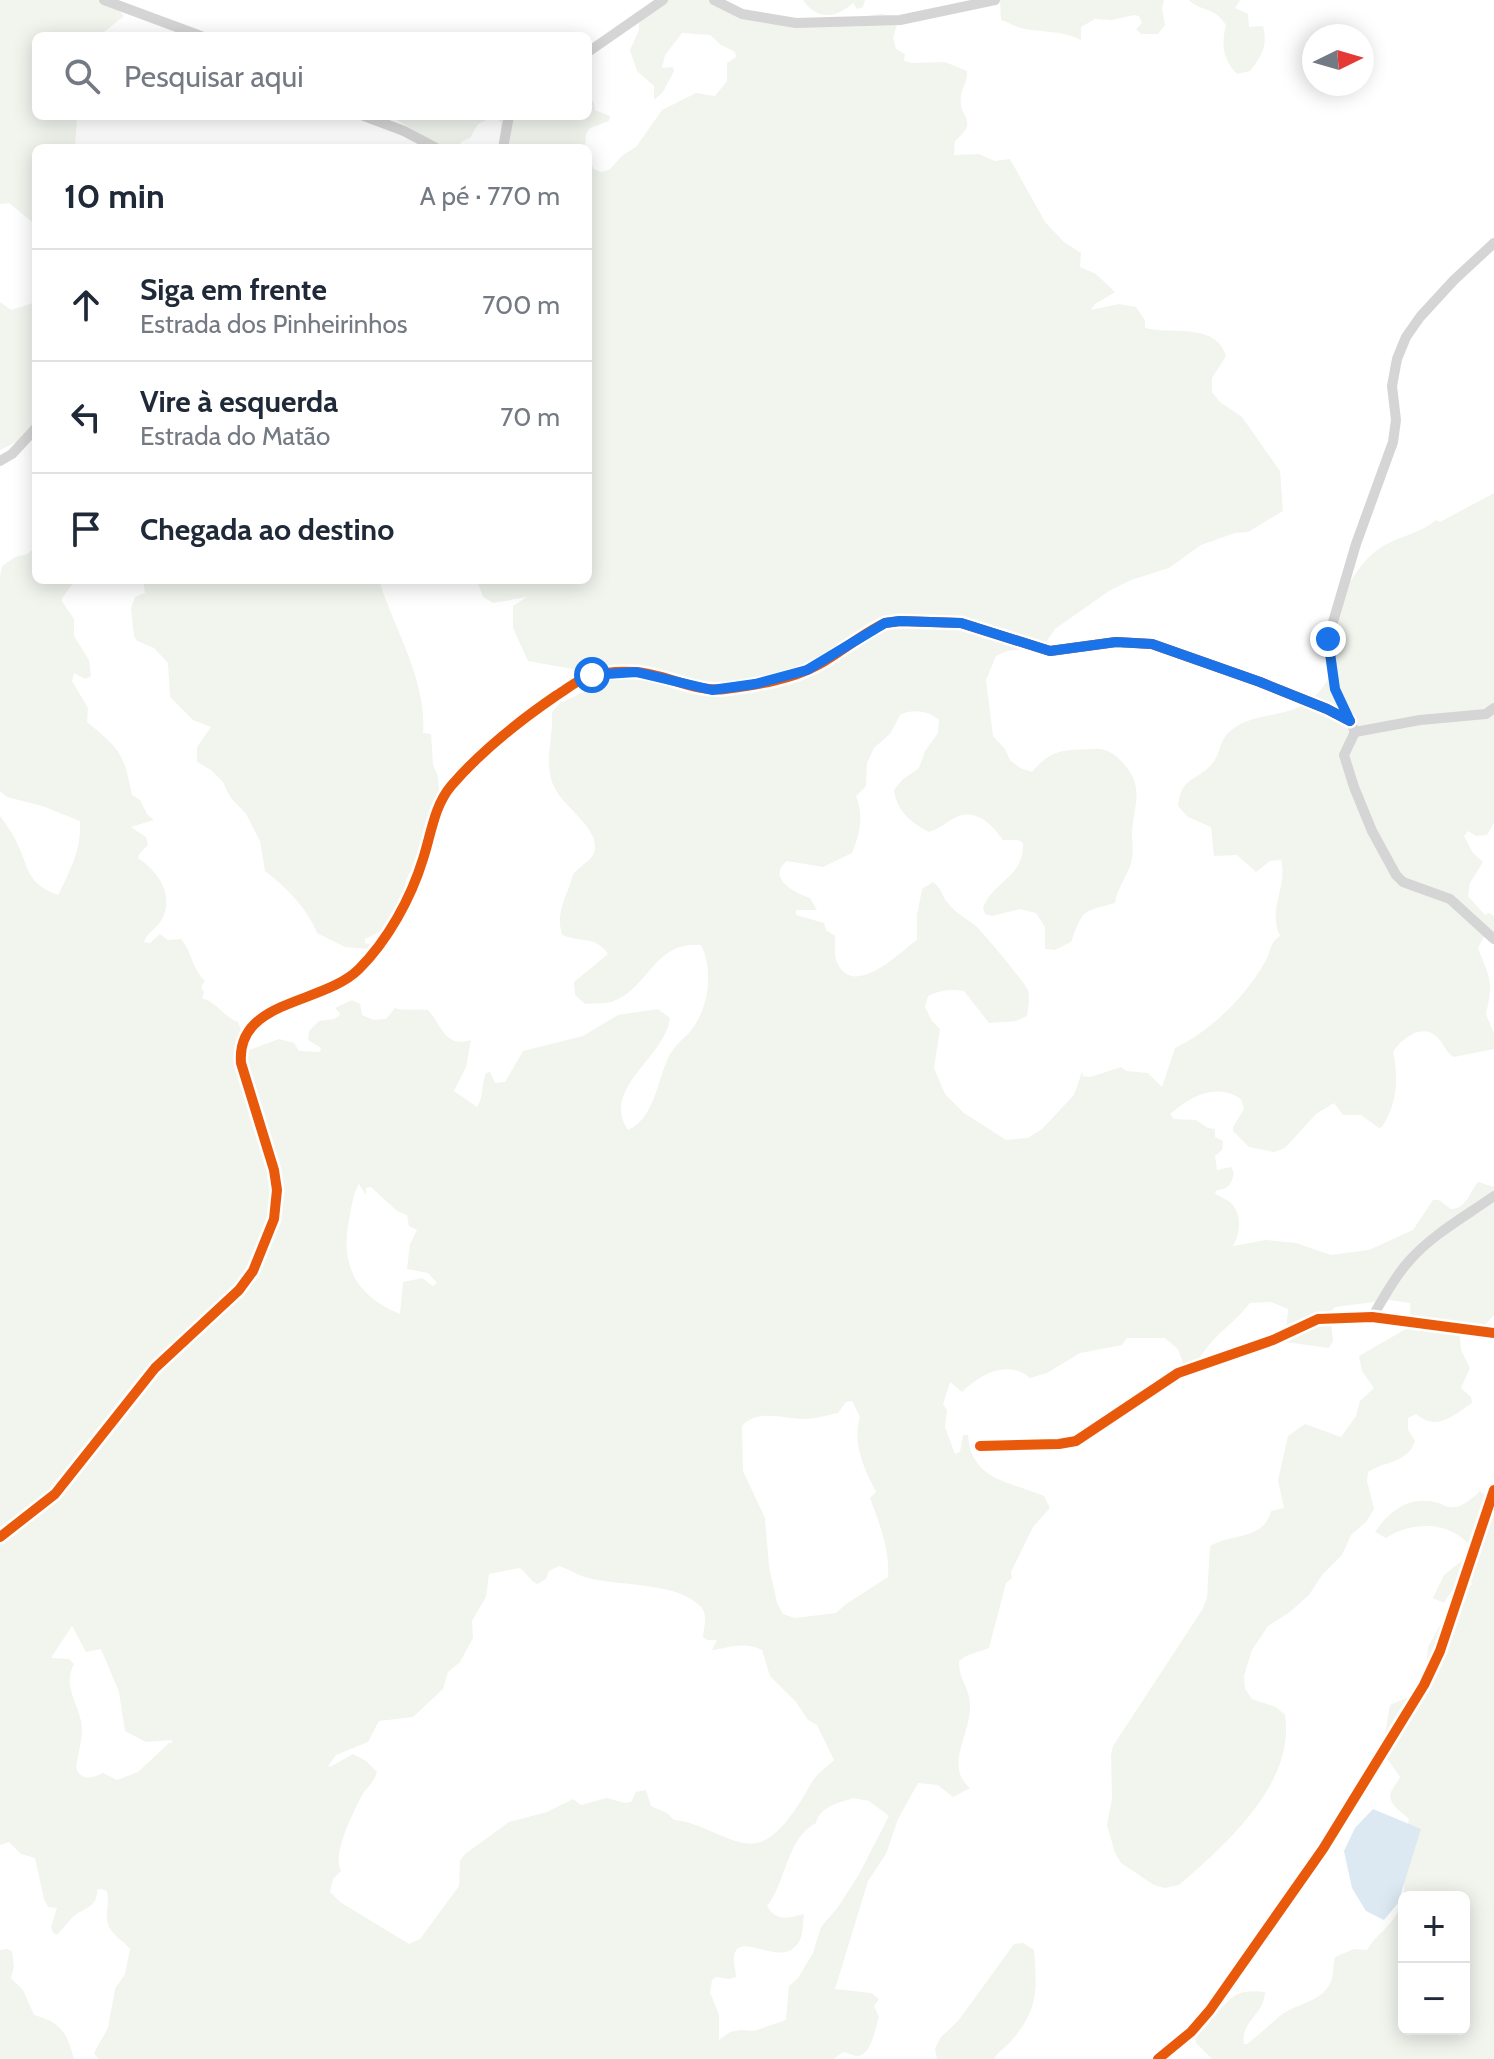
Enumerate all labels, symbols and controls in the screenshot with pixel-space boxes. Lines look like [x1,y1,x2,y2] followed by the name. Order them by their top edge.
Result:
[1302,24,1374,96] north arrow
[32,32,592,120] search box
[60,54,104,98] icon: search
[124,58,304,95] text: Pesquisar aqui
[64,175,165,217] text: 10 min
[420,180,560,212] text: A pé · 770 m
[140,271,327,308] text: Siga em frente
[64,283,108,327] icon: ahead
[482,289,560,321] text: 700 m
[140,308,408,340] text: Estrada dos Pinheirinhos
[140,383,338,420] text: Vire à esquerda
[64,395,108,439] icon: left
[500,401,560,433] text: 70 m
[140,420,330,452] text: Estrada do Matão
[64,507,108,551] icon: arrive
[140,511,394,548] text: Chegada ao destino
[1310,621,1346,657] route end
[574,657,610,693] route start
[1398,1891,1470,2035] map controls
[1398,1891,1470,1963] button: +
[1398,1963,1470,2035] button: −

